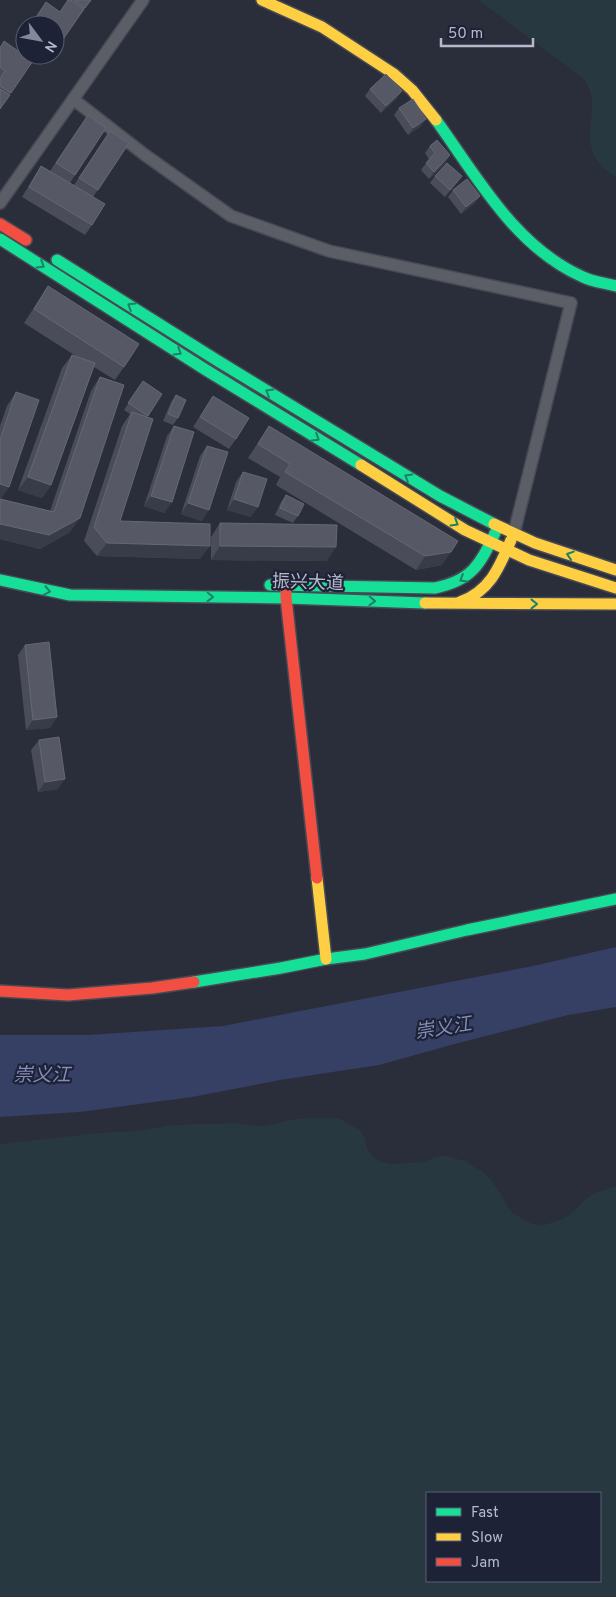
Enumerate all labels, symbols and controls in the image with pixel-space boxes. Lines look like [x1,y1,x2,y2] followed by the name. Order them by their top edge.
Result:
[15,15,65,65] north arrow
[441,15,534,47] scale bar
[448,25,483,44] text: 50 m
[40,37,60,55] text: N
[36,258,45,268] one-way arrow
[128,303,137,313] one-way arrow
[173,346,182,355] one-way arrow
[266,389,275,398] one-way arrow
[311,432,320,441] one-way arrow
[404,473,413,483] one-way arrow
[449,517,458,527] one-way arrow
[566,550,574,560] one-way arrow
[272,571,344,596] street label: 振兴大道
[459,572,468,582] one-way arrow
[43,585,52,595] one-way arrow
[206,592,214,602] one-way arrow
[368,596,376,607] one-way arrow
[531,599,539,609] one-way arrow
[413,1012,475,1045] water label: 崇义江
[13,1064,72,1088] water label: 崇义江
[426,1492,601,1582] legend
[471,1504,499,1523] text: Fast
[471,1529,503,1548] text: Slow
[471,1554,500,1573] text: Jam

